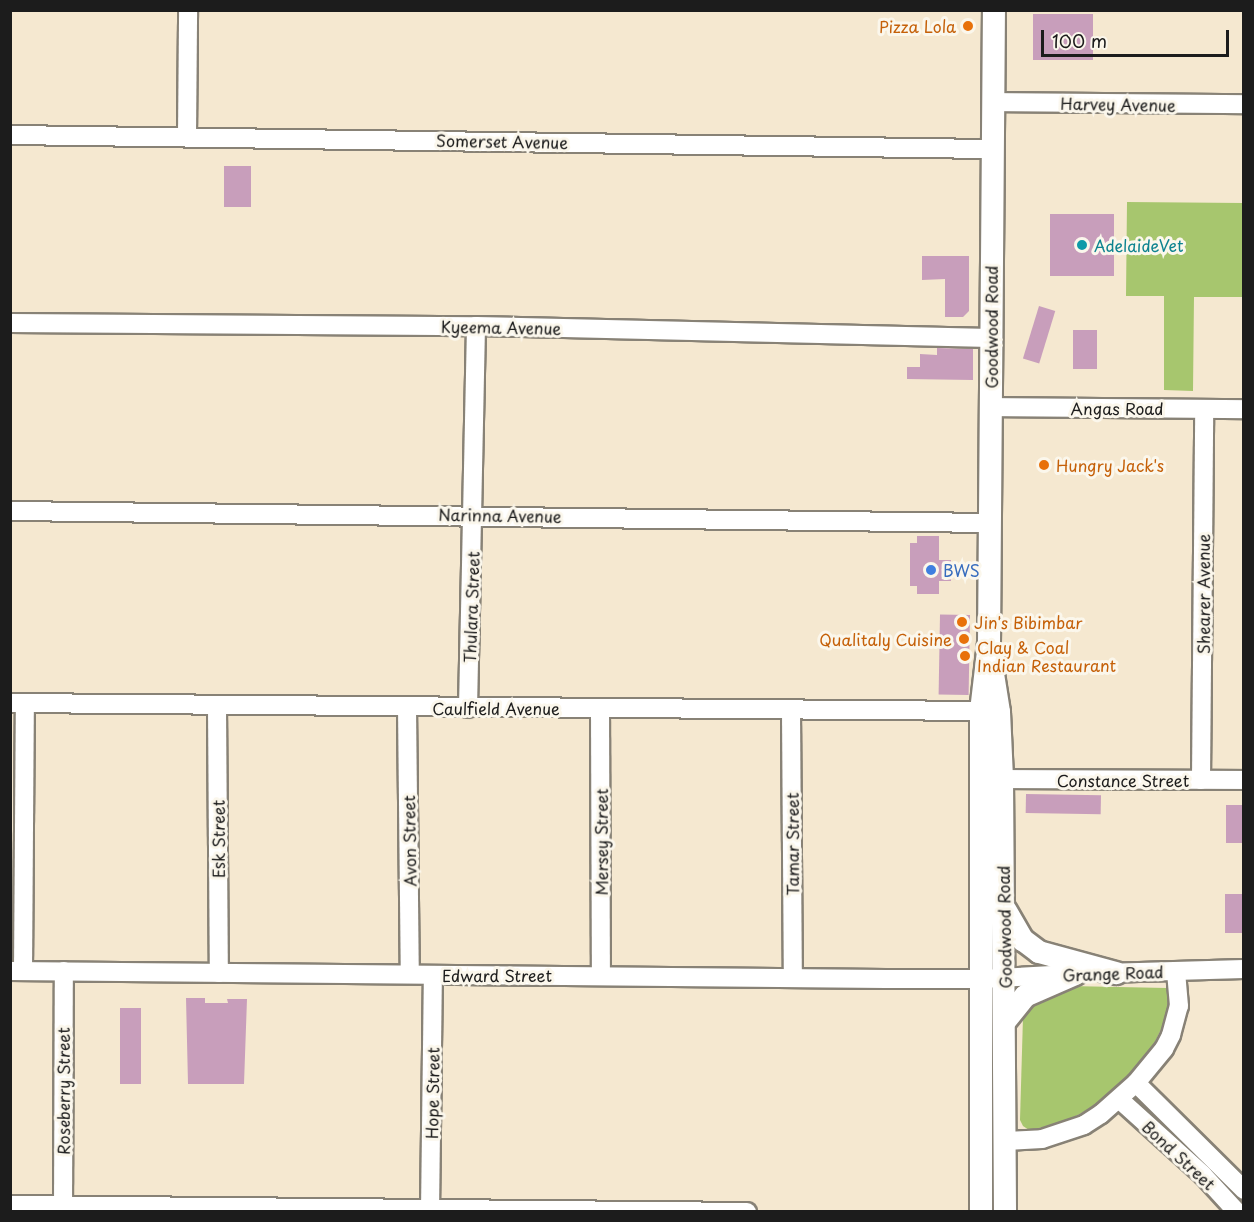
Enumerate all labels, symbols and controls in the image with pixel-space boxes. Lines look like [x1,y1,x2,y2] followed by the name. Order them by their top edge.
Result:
[880,16,956,36] place label: Pizza Lola
[1044,18,1232,56] scale bar
[961,19,975,33] marker: Pizza Lola
[1052,27,1107,54] text: 100 m
[1060,93,1176,115] street label: Harvey Avenue
[436,130,568,152] street label: Somerset Avenue
[1094,235,1184,255] place label: AdelaideVet
[1075,238,1089,252] marker: AdelaideVet
[981,265,1001,389] street label: Goodwood Road
[440,316,562,338] street label: Kyeema Avenue
[1071,398,1163,418] street label: Angas Road
[1056,455,1165,475] place label: Hungry Jack's
[1037,458,1051,472] marker: Hungry Jack's
[439,504,561,526] street label: Narinna Avenue
[1193,534,1213,654] street label: Shearer Avenue
[459,551,483,663] street label: Thulara Street
[943,560,980,580] place label: BWS
[924,563,938,577] marker: BWS
[974,612,1083,632] place label: Jin's Bibimbar
[955,615,969,629] marker: Jin's Bibimbar
[819,629,952,649] place label: Qualitaly Cuisine
[957,632,971,646] marker: Qualitaly Cuisine
[977,637,1116,675] place label: Clay & Coal Indian Restaurant
[958,649,972,663] marker: Clay & Coal Indian Restaurant
[432,698,560,718] street label: Caulfield Avenue
[1056,770,1190,790] street label: Constance Street
[591,788,611,896] street label: Mersey Street
[782,792,802,896] street label: Tamar Street
[399,795,419,887] street label: Avon Street
[208,799,228,879] street label: Esk Street
[993,865,1015,989] street label: Goodwood Road
[1062,962,1164,984] street label: Grange Road
[442,965,552,985] street label: Edward Street
[53,1027,73,1155] street label: Roseberry Street
[422,1047,442,1139] street label: Hope Street
[1139,1117,1219,1193] street label: Bond Street

